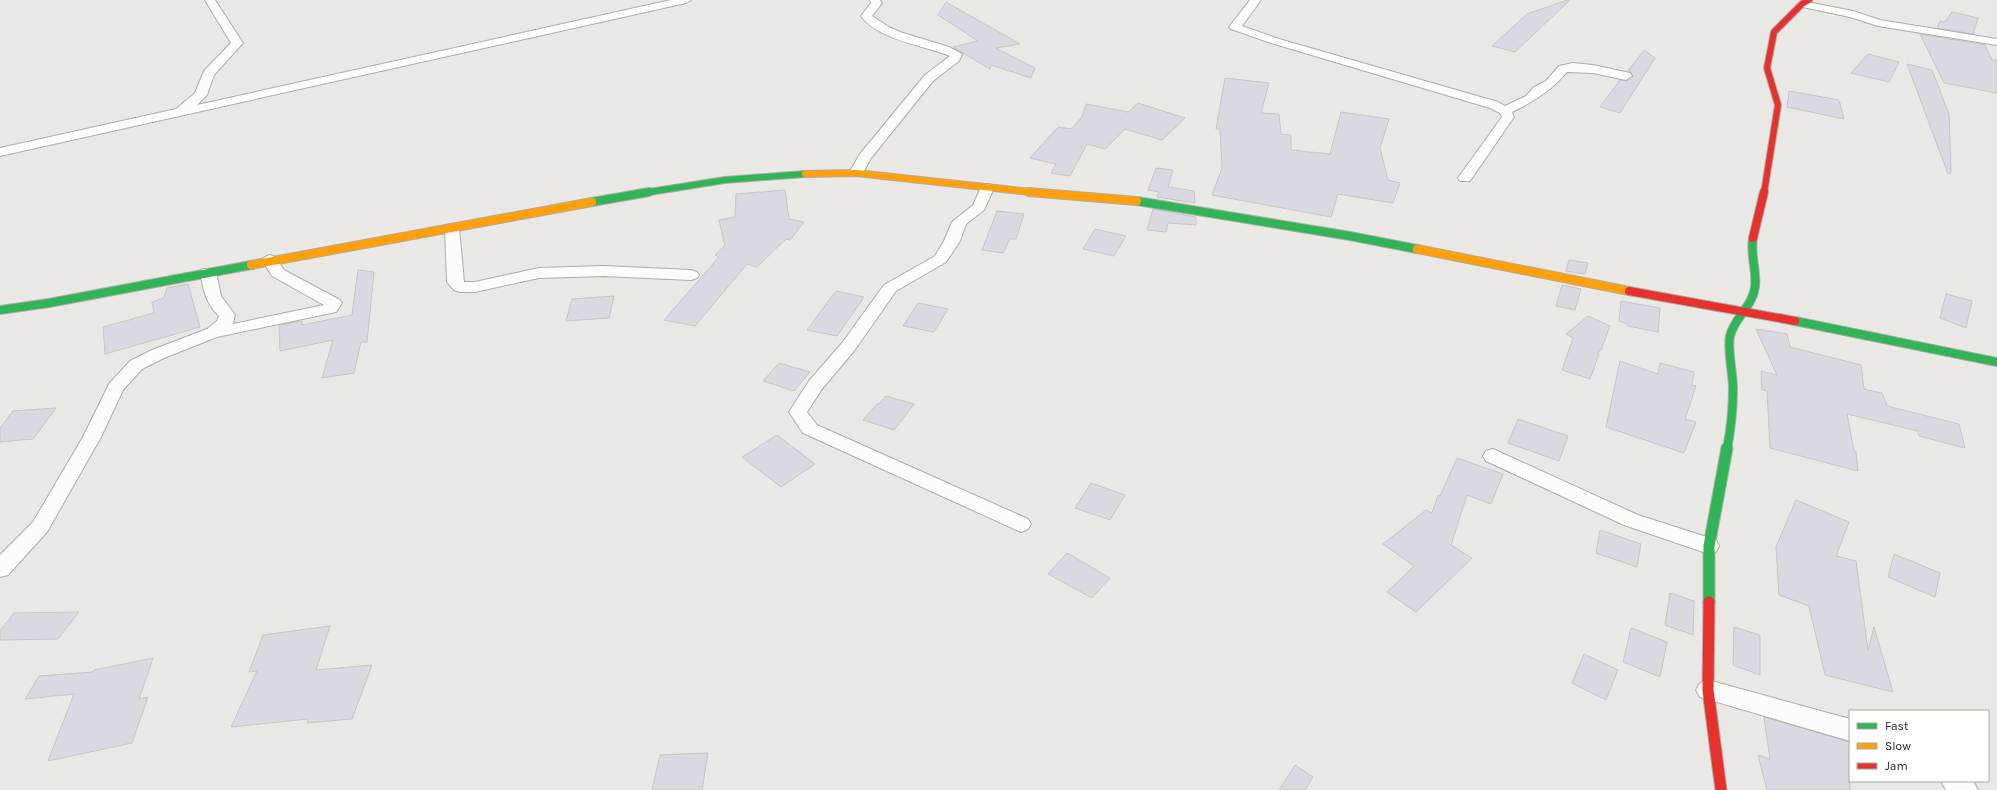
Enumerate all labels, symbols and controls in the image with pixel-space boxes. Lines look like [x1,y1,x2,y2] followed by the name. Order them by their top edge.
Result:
[1849,710,1989,782] legend
[1885,719,1909,733] text: Fast
[1885,739,1911,753] text: Slow
[1885,759,1908,773] text: Jam

